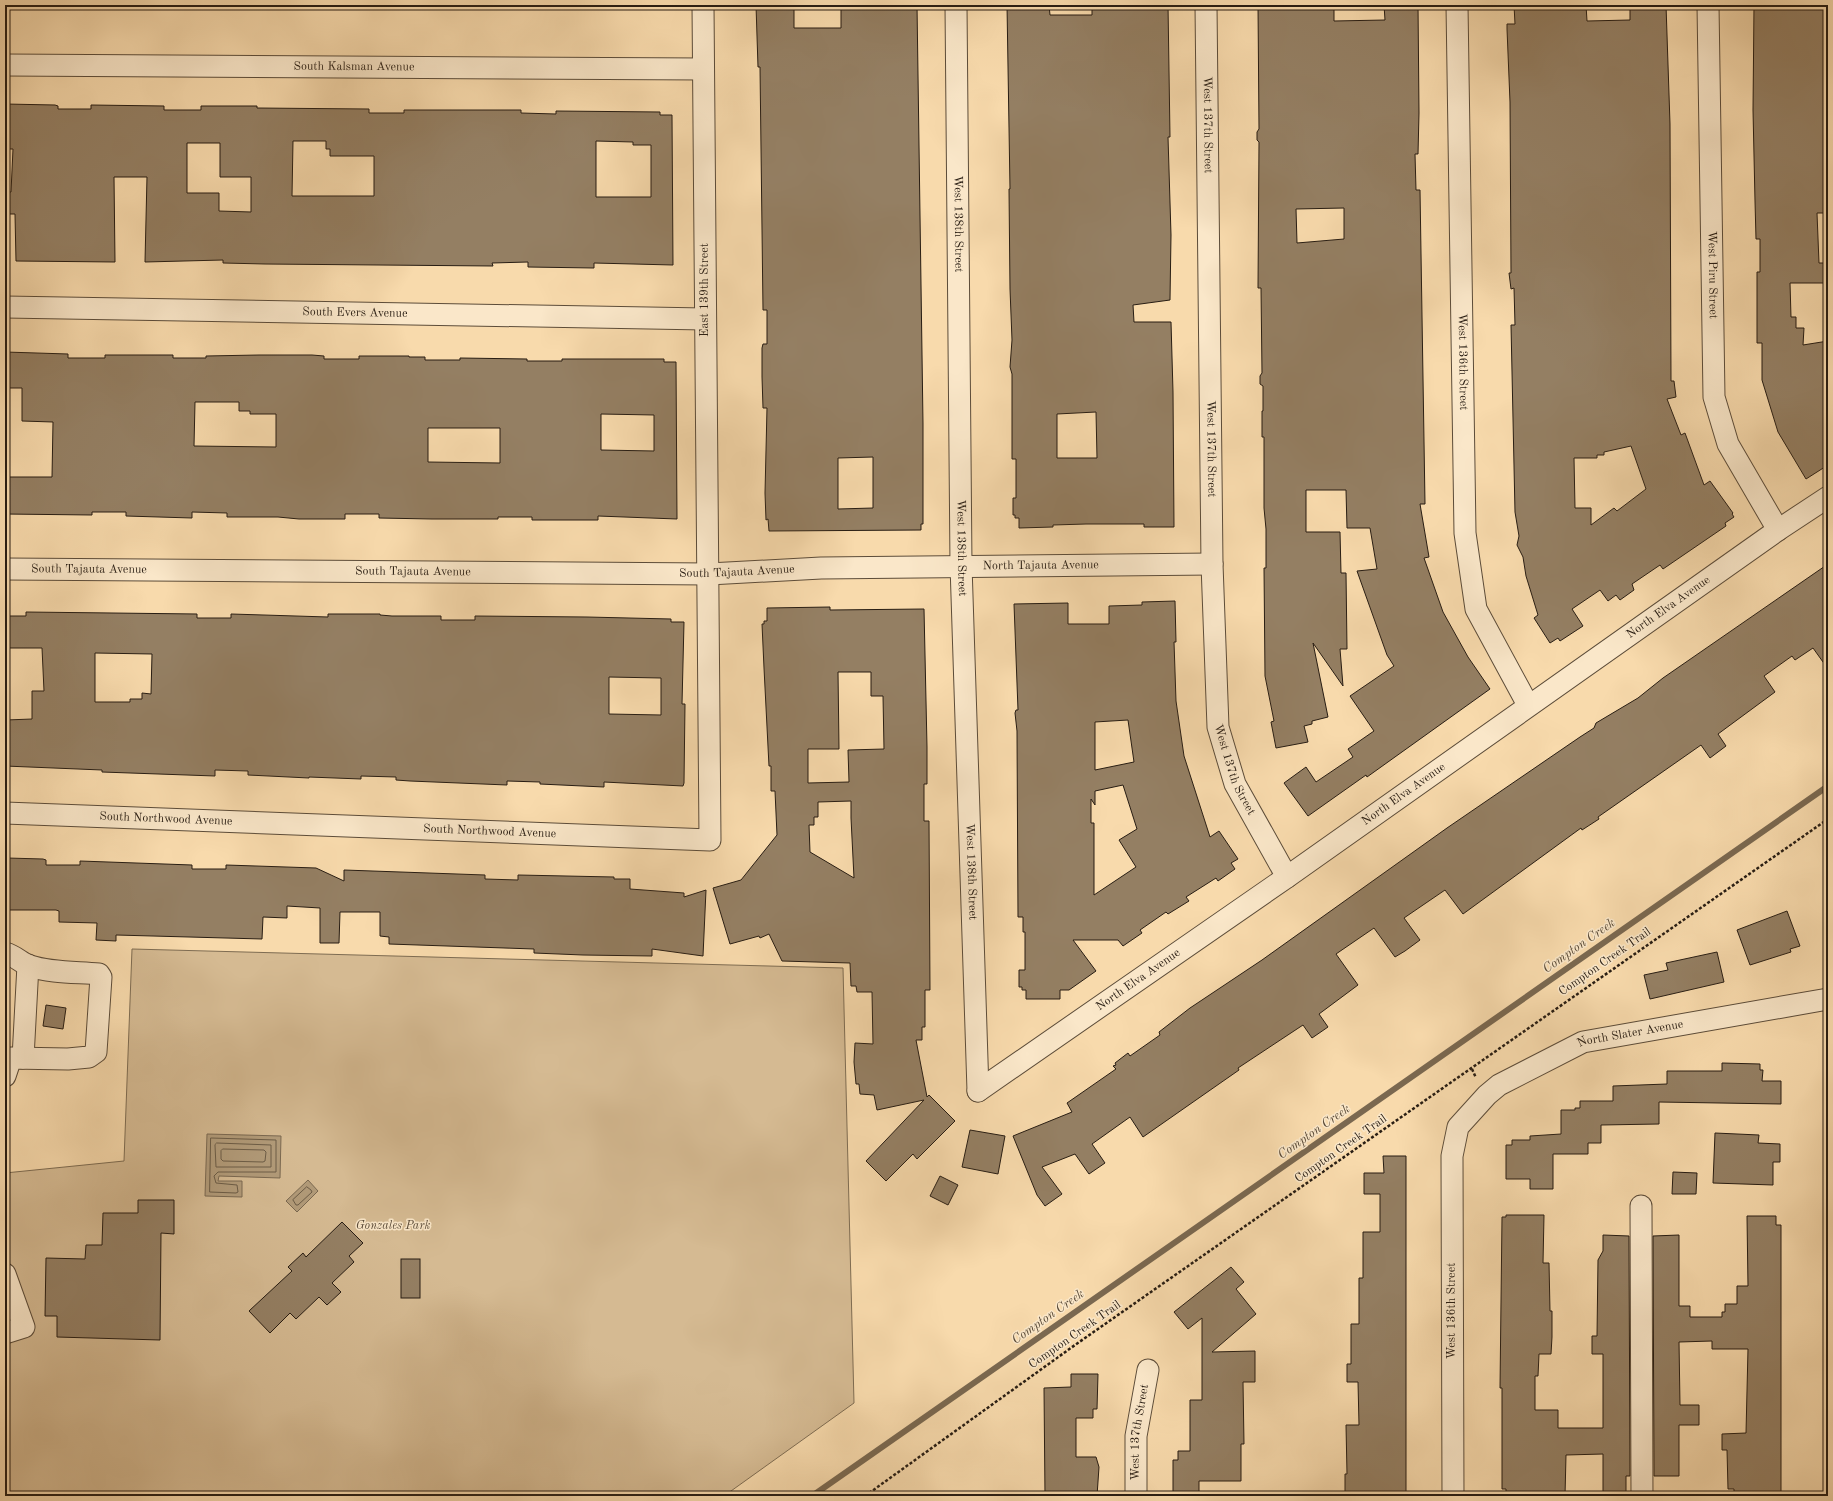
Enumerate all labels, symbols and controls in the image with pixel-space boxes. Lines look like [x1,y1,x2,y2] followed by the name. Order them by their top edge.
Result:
[293,61,415,73] street label: South Kalsman Avenue
[1201,77,1214,173] street label: West 137th Street
[952,176,964,272] street label: West 138th Street
[1705,231,1719,319] street label: West Piru Street
[699,243,711,337] street label: East 139th Street
[302,306,408,320] street label: South Evers Avenue
[1456,313,1469,410] street label: West 136th Street
[1204,400,1217,497] street label: West 137th Street
[954,499,968,597] street label: West 138th Street
[983,559,1099,572] street label: North Tajauta Avenue
[31,563,147,576] street label: South Tajauta Avenue
[679,563,796,580] street label: South Tajauta Avenue
[355,565,471,578] street label: South Tajauta Avenue
[1624,574,1713,641] street label: North Elva Avenue
[1212,723,1257,817] street label: West 137th Street
[1360,761,1448,828] street label: North Elva Avenue
[99,811,233,828] street label: South Northwood Avenue
[423,823,557,840] street label: South Northwood Avenue
[963,823,978,920] street label: West 138th Street
[1541,916,1617,976] water label: Compton Creek
[1557,926,1653,998] street label: Compton Creek Trail
[1094,947,1183,1013] street label: North Elva Avenue
[1576,1018,1685,1050] street label: North Slater Avenue
[1276,1102,1352,1162] water label: Compton Creek
[1293,1113,1389,1185] street label: Compton Creek Trail
[356,1220,430,1232] park label: Gonzales Park
[1446,1263,1458,1359] street label: West 136th Street
[1010,1287,1086,1347] water label: Compton Creek
[1027,1299,1123,1371] street label: Compton Creek Trail
[1130,1383,1151,1480] street label: West 137th Street

